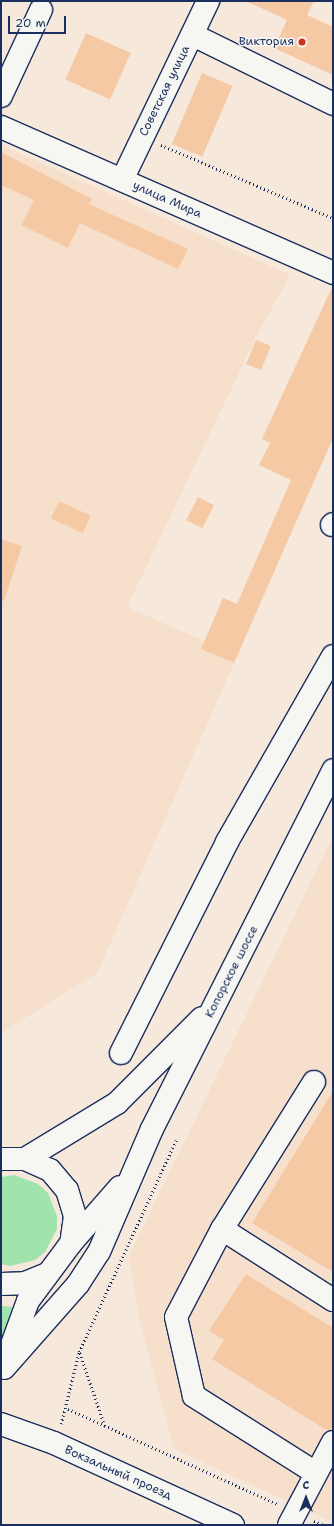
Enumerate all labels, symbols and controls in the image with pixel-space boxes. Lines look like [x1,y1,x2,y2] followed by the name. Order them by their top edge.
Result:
[10,8,68,34] scale bar
[15,15,46,31] text: 20 m
[239,35,294,49] place label: Виктория
[297,37,307,47] marker: Виктория
[137,43,193,139] street label: Советская улица
[130,178,204,222] street label: улица Мира
[203,923,261,1021] street label: Копорское шоссе
[62,1443,174,1503] street label: Вокзальный проезд
[286,1478,326,1518] north arrow
[303,1478,309,1493] text: С

